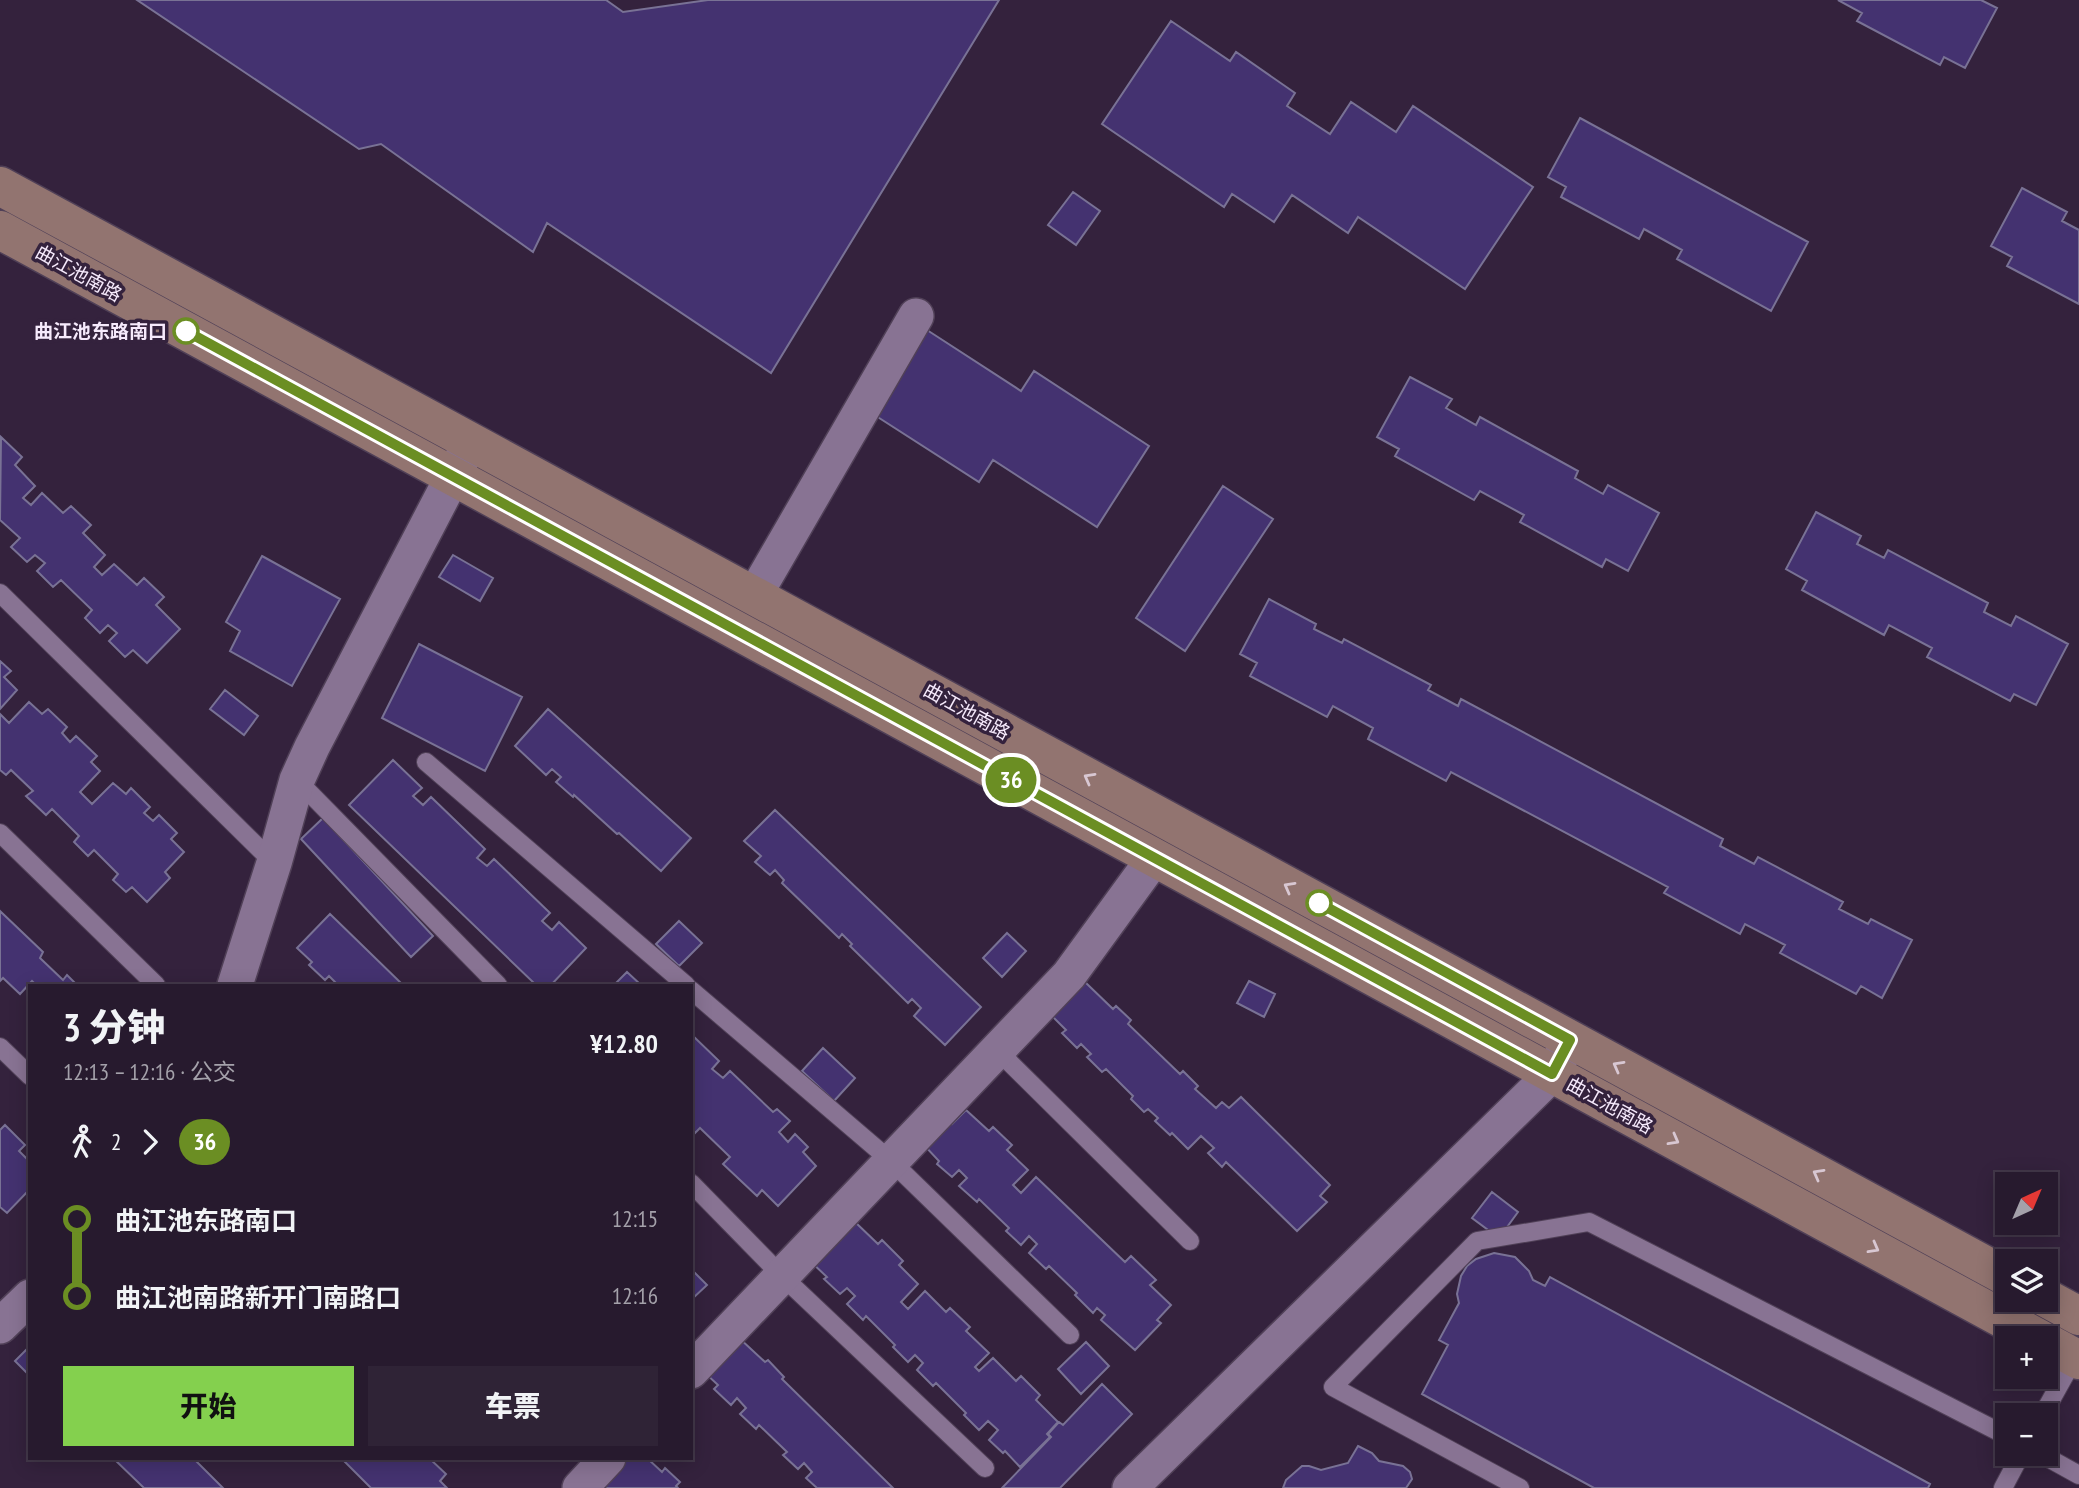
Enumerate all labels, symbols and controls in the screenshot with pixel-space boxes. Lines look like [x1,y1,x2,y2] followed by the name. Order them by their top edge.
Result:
[32,239,126,307] street label: 曲江池南路
[173,318,199,344] marker: 曲江池东路南口
[34,319,167,343] place label: 曲江池东路南口
[920,677,1014,745] street label: 曲江池南路
[979,757,1042,803] line badge: 36
[1000,764,1022,795] text: 36
[1084,773,1097,786] one-way arrow
[1284,882,1296,895] one-way arrow
[1306,890,1332,916] unlabelled marker
[63,1002,165,1051] text: 3 分钟
[590,1027,658,1060] text: ¥12.80
[63,1057,236,1086] text: 12:13 – 12:16 · 公交
[1613,1061,1625,1074] one-way arrow
[1563,1071,1657,1139] street label: 曲江池南路
[63,1123,101,1161] icon: walk
[131,1123,169,1161] icon: forward
[193,1126,216,1157] text: 36
[111,1127,121,1156] text: 2
[1667,1132,1679,1145] one-way arrow
[1813,1169,1825,1183] one-way arrow
[1995,1172,2058,1236] north arrow
[1995,1172,2058,1466] map controls
[115,1204,297,1237] text: 曲江池东路南口
[612,1204,658,1233] text: 12:15
[1867,1240,1879,1254] one-way arrow
[1995,1249,2058,1312] button: layers
[115,1281,401,1314] text: 曲江池南路新开门南路口
[612,1281,658,1310] text: 12:16
[1995,1326,2058,1389] button: +
[63,1366,354,1446] button: 开始
[368,1366,658,1446] button: 车票
[1995,1403,2058,1466] button: −

